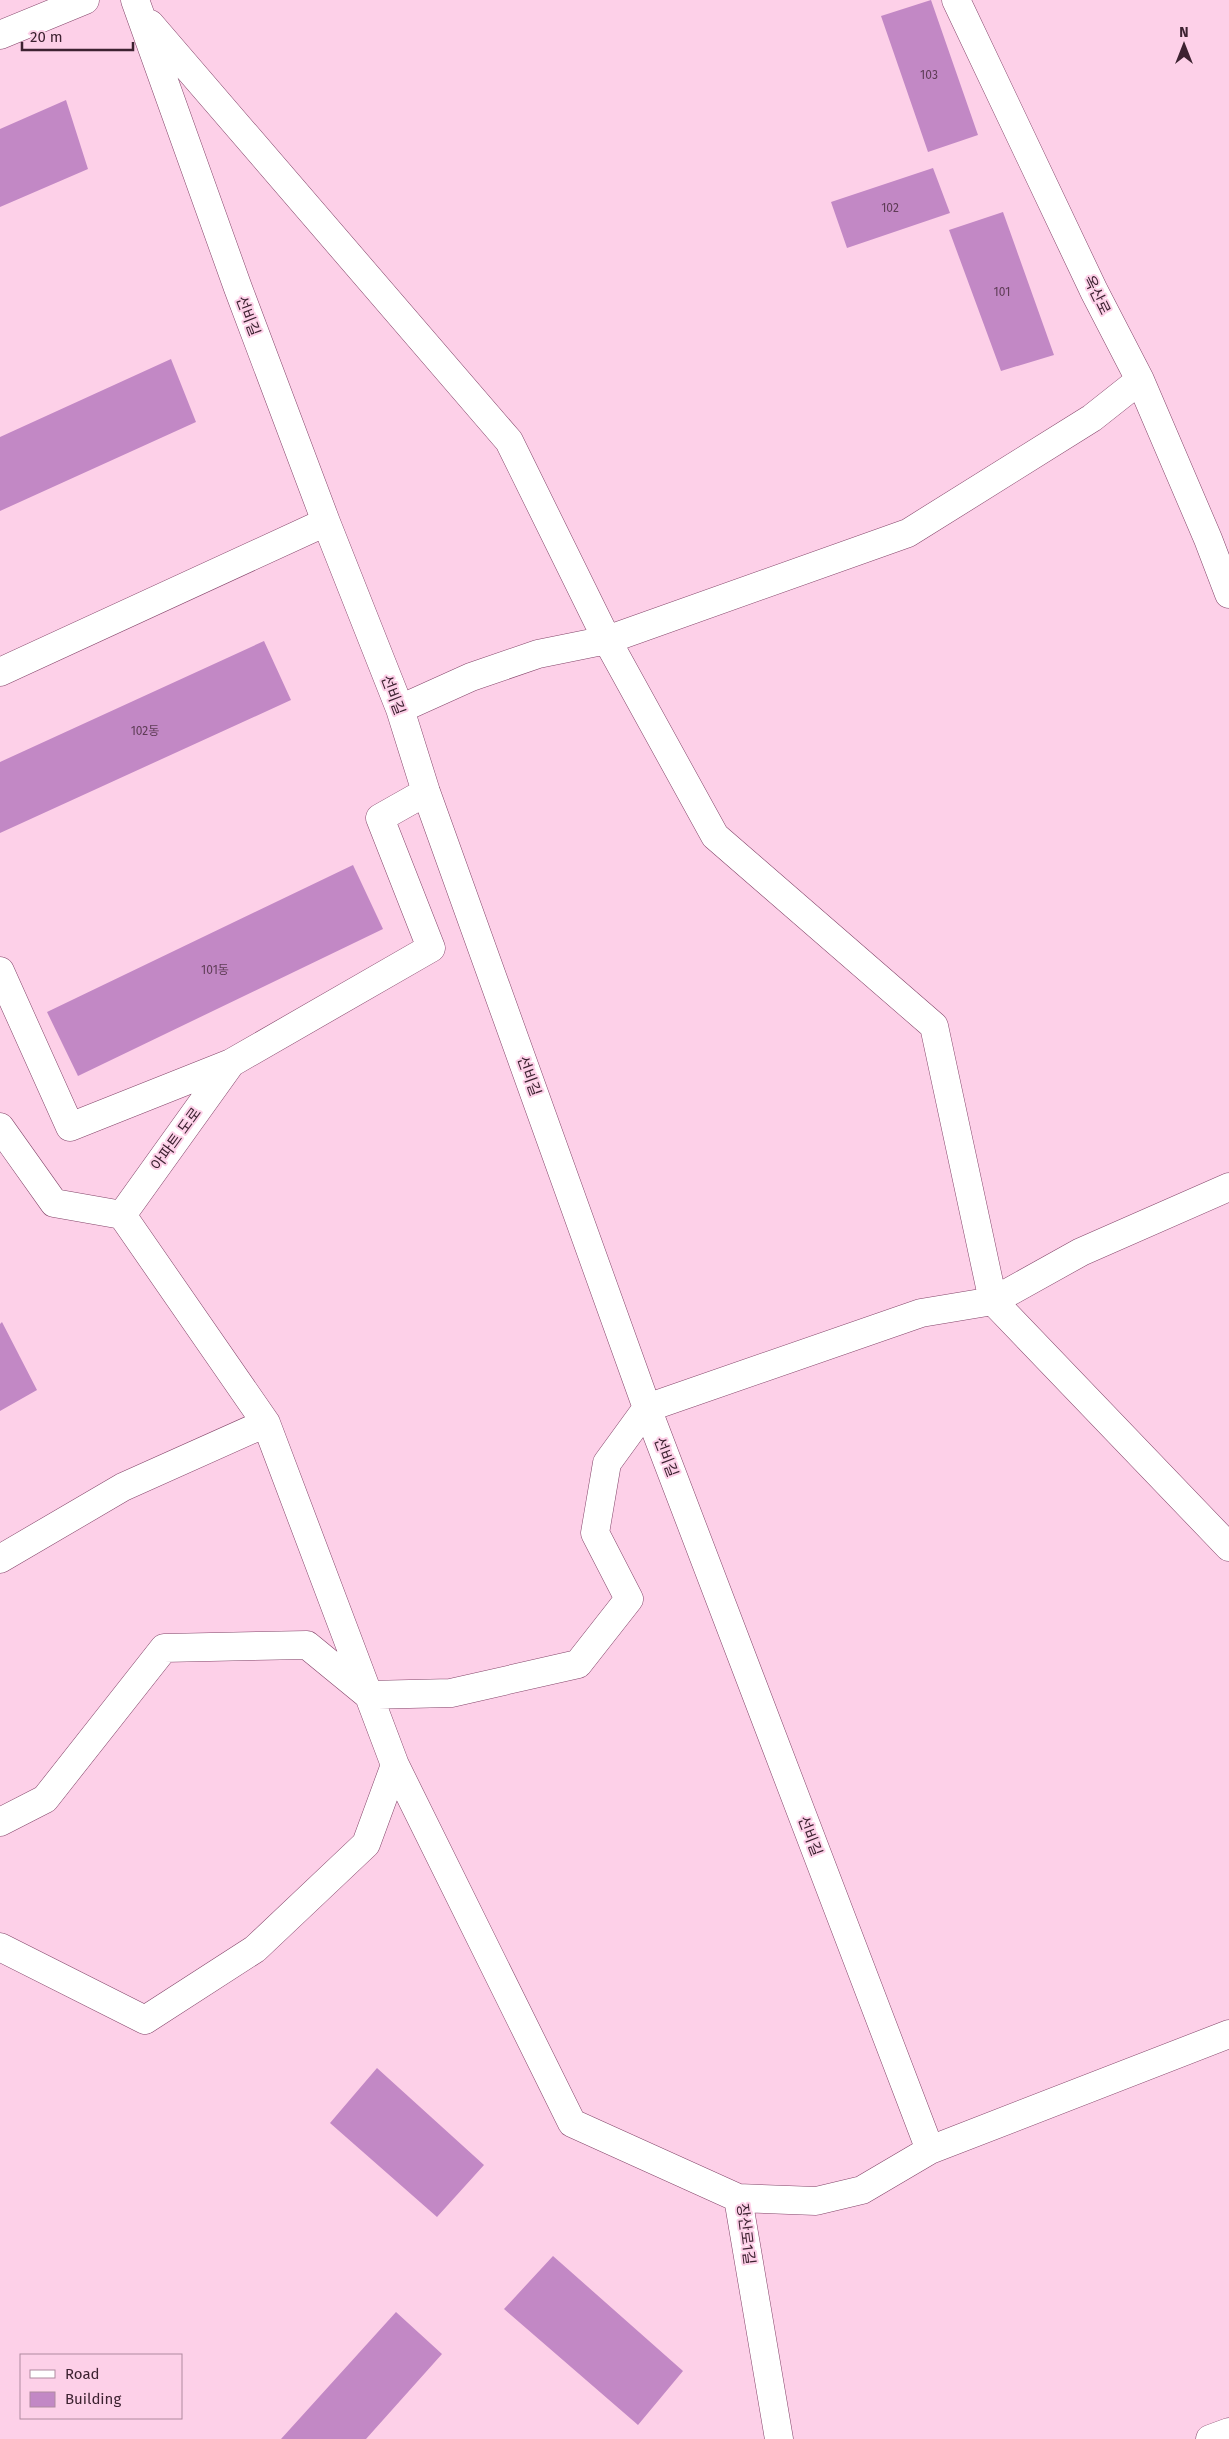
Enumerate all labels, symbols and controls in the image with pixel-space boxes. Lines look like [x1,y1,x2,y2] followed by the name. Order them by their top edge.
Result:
[22,20,134,52] scale bar
[1159,20,1209,70] north arrow
[1179,24,1189,41] text: N
[30,28,63,46] text: 20 m
[920,68,938,82] house number: 103
[881,201,899,215] house number: 102
[1080,272,1114,318] street label: 옥산로
[994,285,1010,299] house number: 101
[232,293,264,339] street label: 선비길
[377,672,409,718] street label: 선비길
[131,724,159,738] house number: 102동
[201,963,229,977] house number: 101동
[513,1053,545,1099] street label: 선비길
[147,1104,205,1174] street label: 아파트 도로
[650,1434,682,1480] street label: 선비길
[794,1813,826,1859] street label: 선비길
[733,2202,759,2266] street label: 장산로1길
[20,2354,182,2419] legend
[65,2365,100,2383] text: Road
[65,2390,121,2408] text: Building

